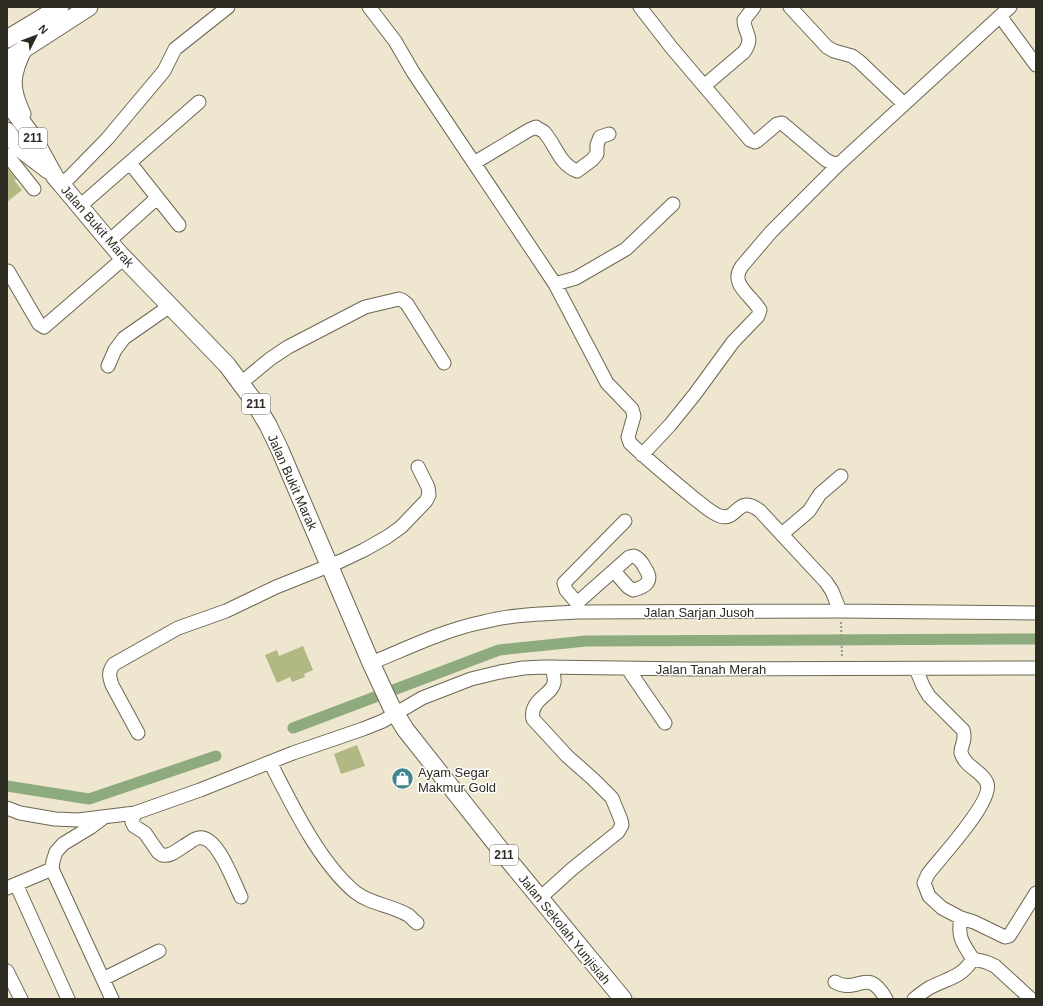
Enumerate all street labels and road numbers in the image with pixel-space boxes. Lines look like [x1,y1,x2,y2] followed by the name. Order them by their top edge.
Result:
[19,128,47,148] road number: 211
[58,182,138,271] street label: Jalan Bukit Marak
[242,394,270,414] road number: 211
[265,432,321,533] street label: Jalan Bukit Marak
[644,605,754,620] street label: Jalan Sarjan Jusoh
[656,662,766,677] street label: Jalan Tanah Merah
[490,845,518,865] road number: 211
[516,871,614,987] street label: Jalan Sekolah Yunjisiah

